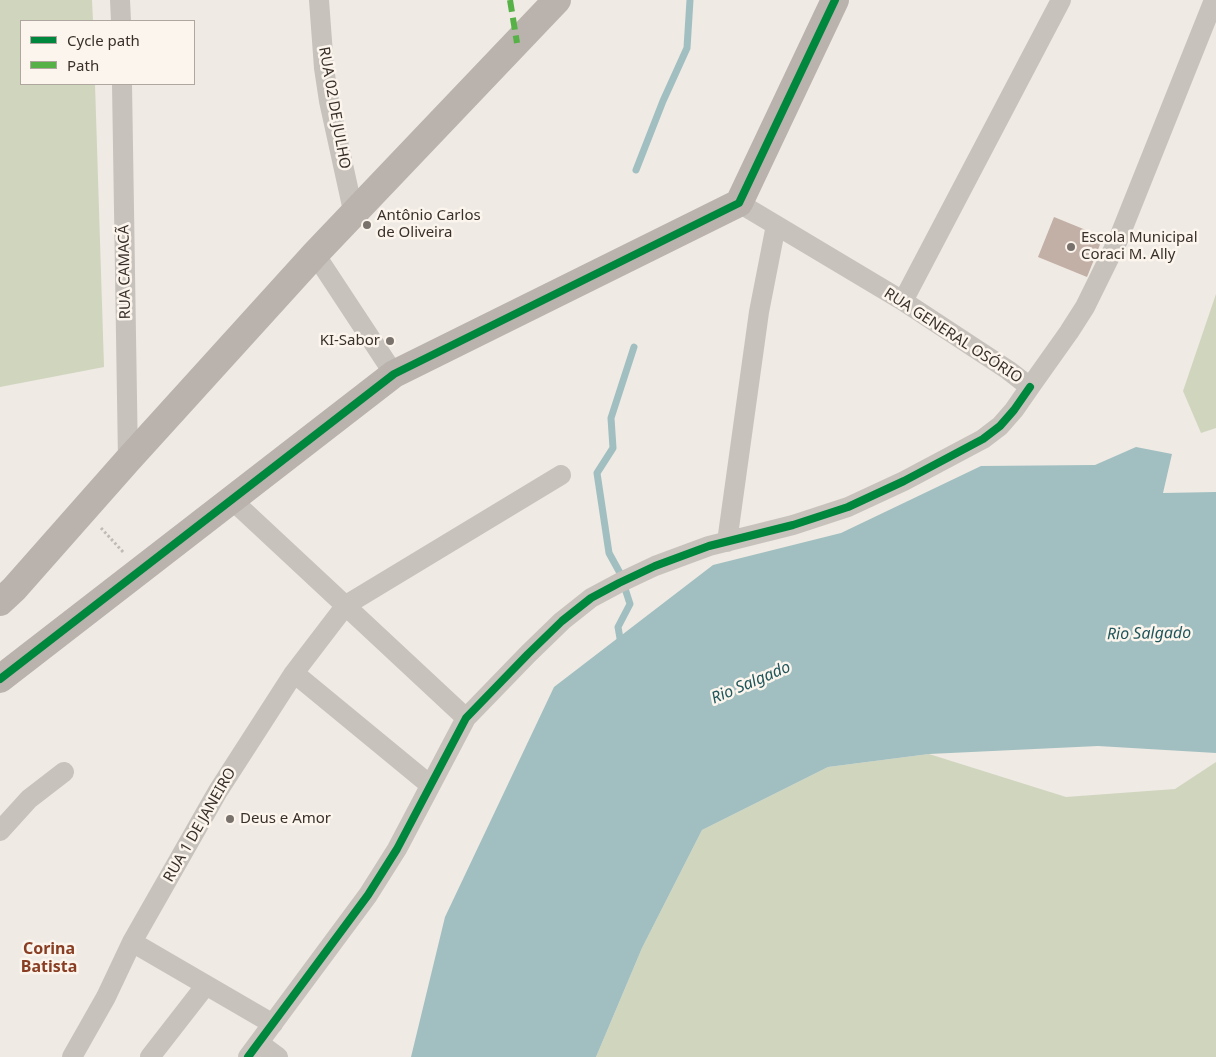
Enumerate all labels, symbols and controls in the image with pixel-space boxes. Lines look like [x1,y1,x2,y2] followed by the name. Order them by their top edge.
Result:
[20,20,195,85] legend
[67,30,140,50] text: Cycle path
[314,46,354,170] street label: RUA 02 DE JULHO
[67,55,99,75] text: Path
[377,207,481,242] place label: Antônio Carlos de Oliveira
[361,219,373,231] marker: Antônio Carlos de Oliveira
[115,225,135,319] street label: RUA CAMACÃ
[1081,229,1198,264] place label: Escola Municipal Coraci M. Ally
[1065,241,1077,253] marker: Escola Municipal Coraci M. Ally
[881,285,1025,387] street label: RUA GENERAL OSÓRIO
[320,332,380,350] place label: KI-Sabor
[384,335,396,347] marker: KI-Sabor
[1107,624,1191,644] water label: Rio Salgado
[708,658,794,708] water label: Rio Salgado
[160,765,240,885] street label: RUA 1 DE JANEIRO
[240,810,331,828] place label: Deus e Amor
[224,813,236,825] marker: Deus e Amor
[21,939,77,977] district label: Corina Batista

